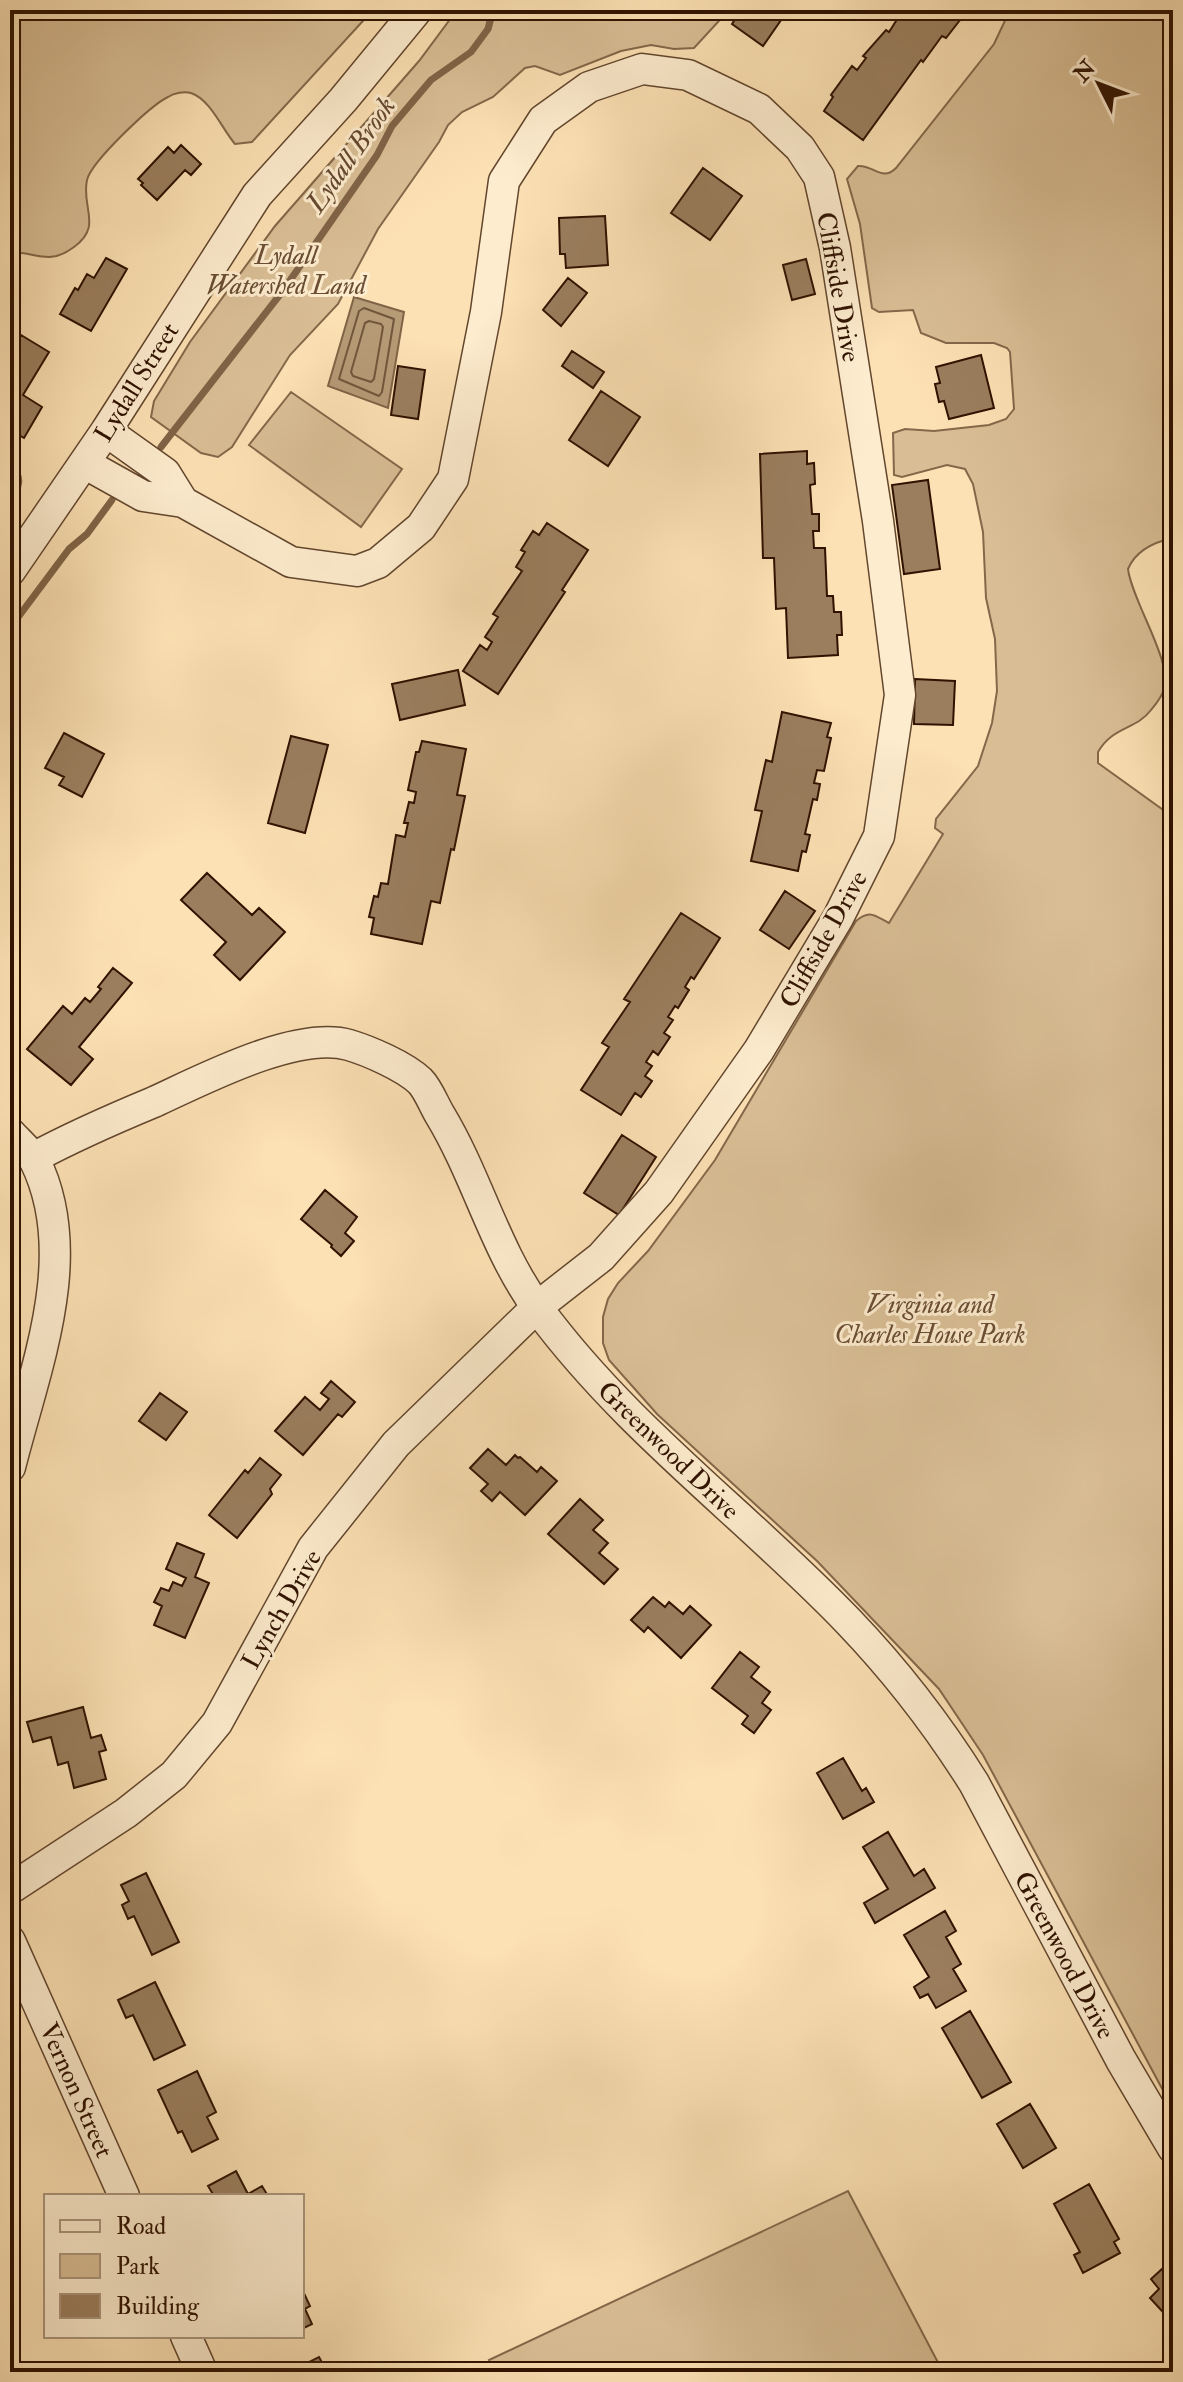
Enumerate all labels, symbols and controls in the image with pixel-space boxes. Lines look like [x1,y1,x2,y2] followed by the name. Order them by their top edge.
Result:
[1059,44,1139,124] north arrow
[1067,54,1102,89] text: N
[298,90,404,220] water label: Lydall Brook
[809,210,867,365] street label: Cliffside Drive
[206,240,368,302] park label: Lydall Watershed Land
[88,317,186,448] street label: Lydall Street
[773,865,875,1014] street label: Cliffside Drive
[835,1289,1025,1351] park label: Virginia and Charles House Park
[591,1375,746,1527] street label: Greenwood Drive
[235,1544,329,1675] street label: Lynch Drive
[1007,1866,1122,2045] street label: Greenwood Drive
[32,2018,120,2163] street label: Vernon Street
[44,2194,304,2338] legend
[116,2211,166,2242] text: Road
[116,2251,160,2282] text: Park
[116,2291,200,2322] text: Building

